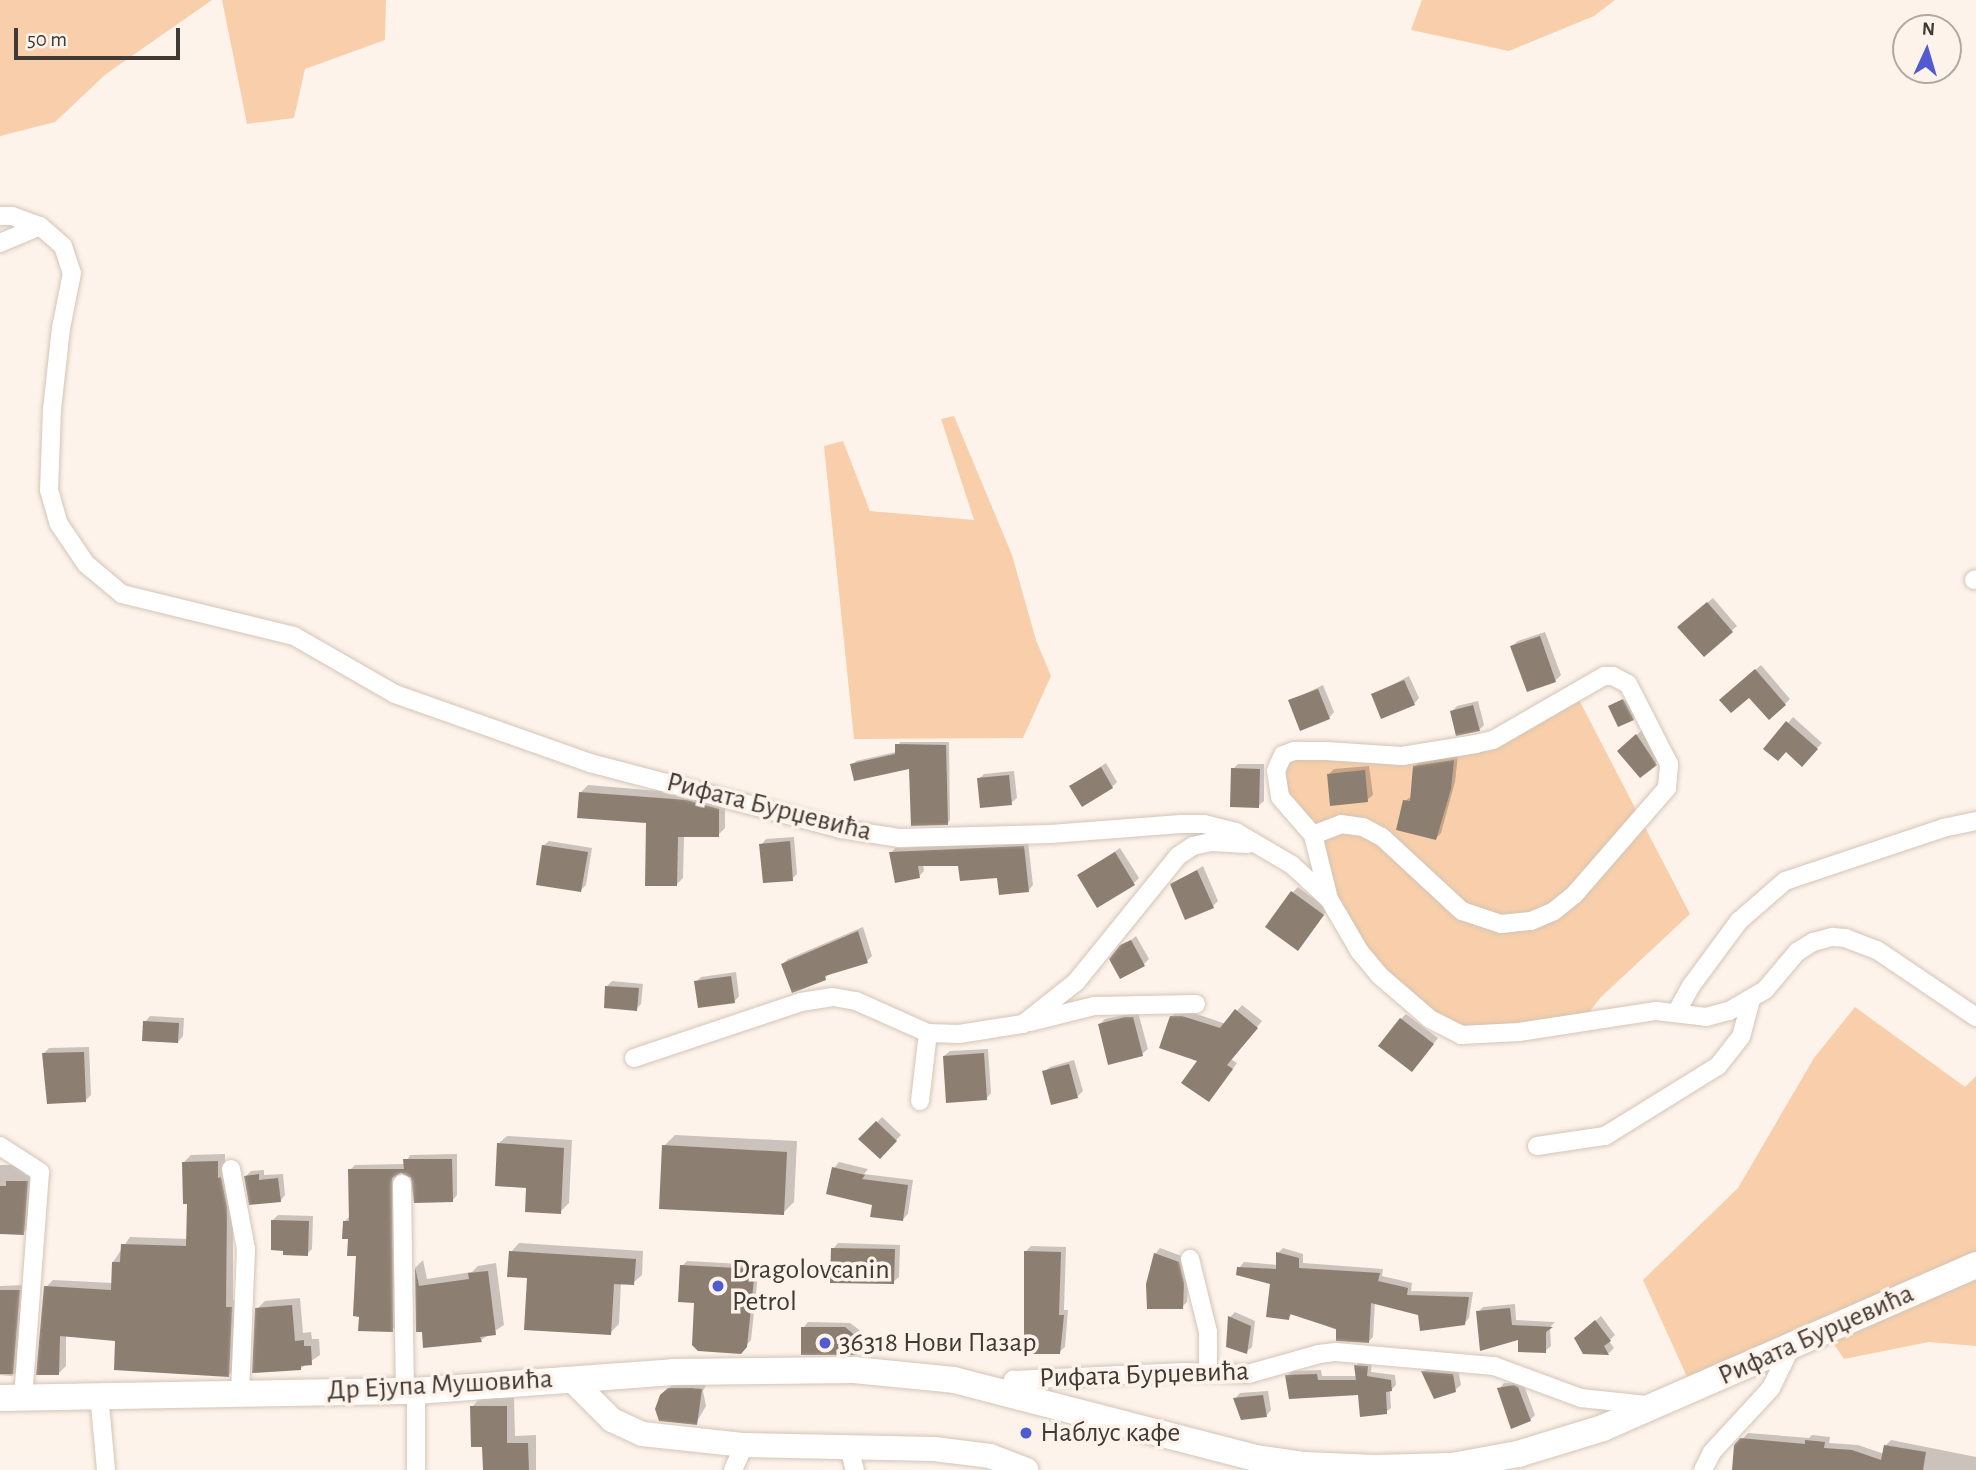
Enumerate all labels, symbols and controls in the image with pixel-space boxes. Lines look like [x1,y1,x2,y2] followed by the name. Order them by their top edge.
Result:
[18,14,184,58] scale bar
[1892,14,1962,84] north arrow
[1921,20,1936,39] text: N
[27,29,67,50] text: 50 m
[663,765,875,849] street label: Рифата Бурџевића
[732,1253,890,1319] place label: Dragolovcanin Petrol
[1713,1277,1919,1393] street label: Рифата Бурџевића
[710,1278,726,1294] marker: Dragolovcanin Petrol
[839,1326,1036,1360] place label: 36318 Нови Пазар
[817,1335,833,1351] marker: 36318 Нови Пазар
[1038,1355,1250,1395] street label: Рифата Бурџевића
[326,1362,554,1408] street label: Др Ејупа Мушовића
[1040,1416,1180,1450] place label: Наблус кафе
[1018,1425,1034,1441] marker: Наблус кафе

